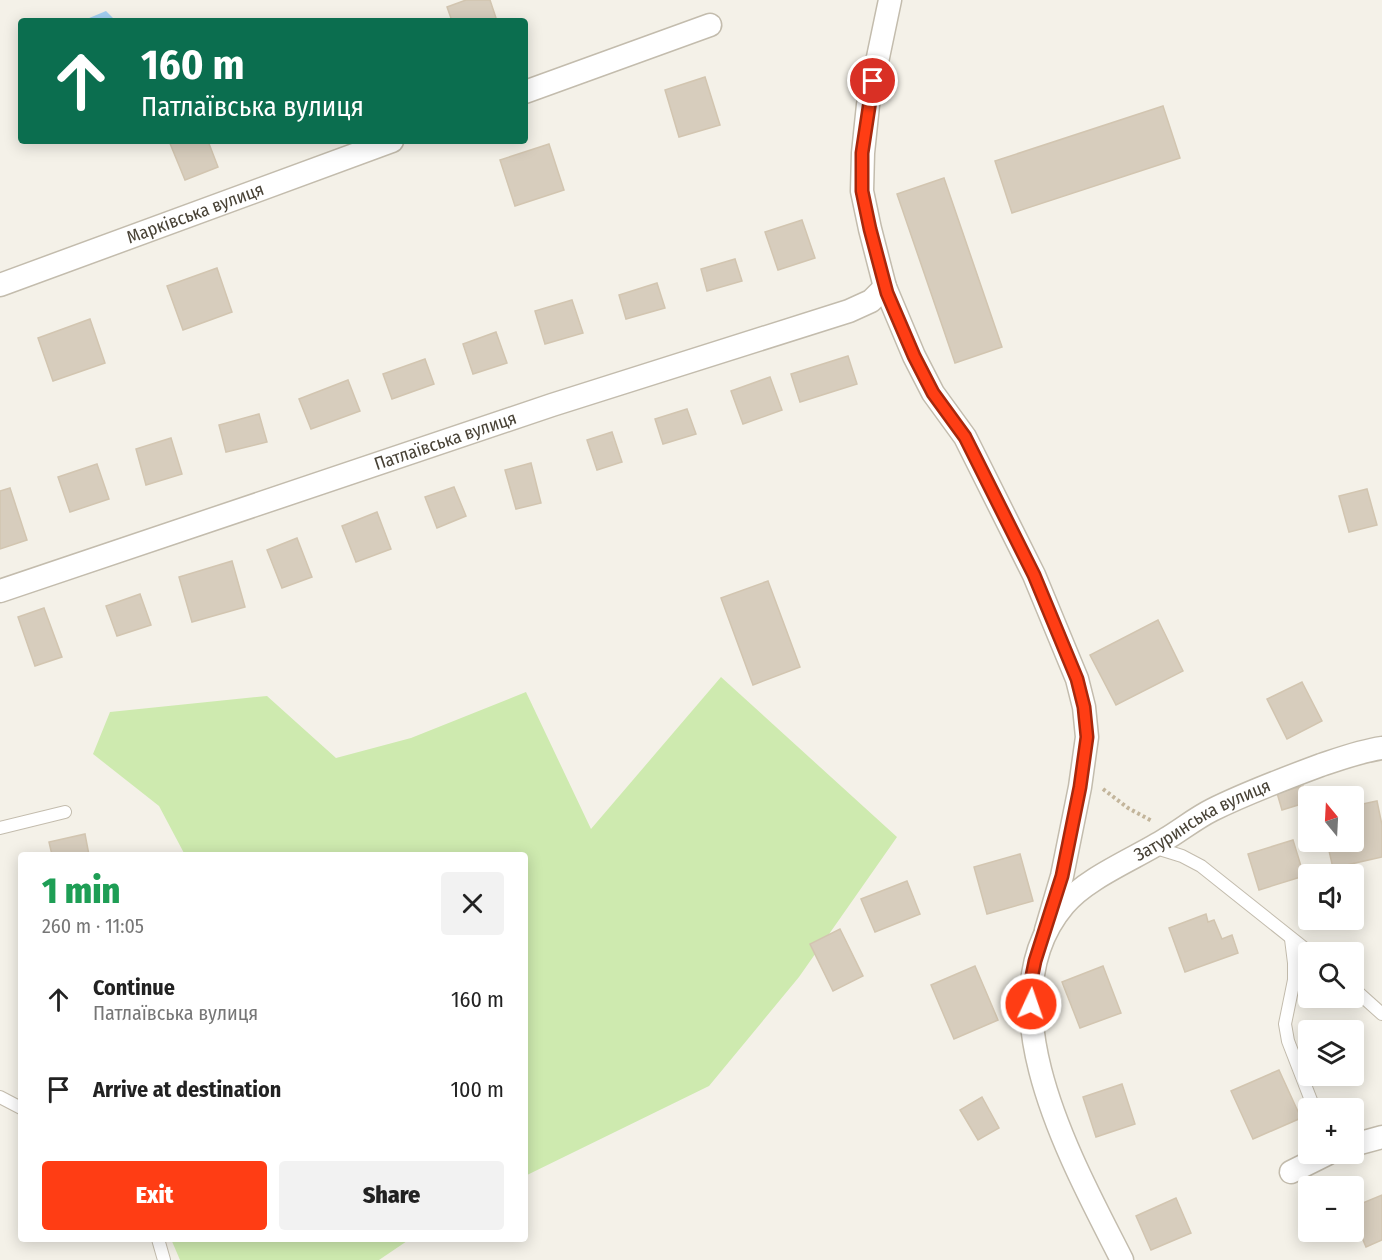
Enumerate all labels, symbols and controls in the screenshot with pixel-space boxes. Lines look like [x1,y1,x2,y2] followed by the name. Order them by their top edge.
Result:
[141,40,244,90] text: 160 m
[42,42,120,120] icon: ahead
[847,55,898,106] pin
[856,64,889,97] icon: arrive
[141,91,364,123] text: Патлаївська вулиця
[124,178,267,249] street label: Марківська вулиця
[371,407,519,475] street label: Патлаївська вулиця
[1130,774,1274,866] street label: Затуринська вулиця
[1298,786,1364,852] north arrow
[1298,786,1364,1242] map controls
[1298,864,1364,930] button: sound
[42,869,120,913] text: 1 min
[441,872,504,935] button: close
[42,914,144,938] text: 260 m · 11:05
[1298,942,1364,1008] button: search
[999,972,1063,1036] position arrow
[93,974,175,1001] text: Continue
[42,983,75,1016] icon: ahead
[451,986,504,1013] text: 160 m
[93,1001,258,1025] text: Патлаївська вулиця
[1298,1020,1364,1086] button: layers
[42,1073,75,1106] icon: arrive
[93,1076,281,1103] text: Arrive at destination
[450,1076,504,1103] text: 100 m
[1298,1098,1364,1164] button: +
[42,1161,267,1230] button: Exit
[279,1161,504,1230] button: Share
[1298,1176,1364,1242] button: −

